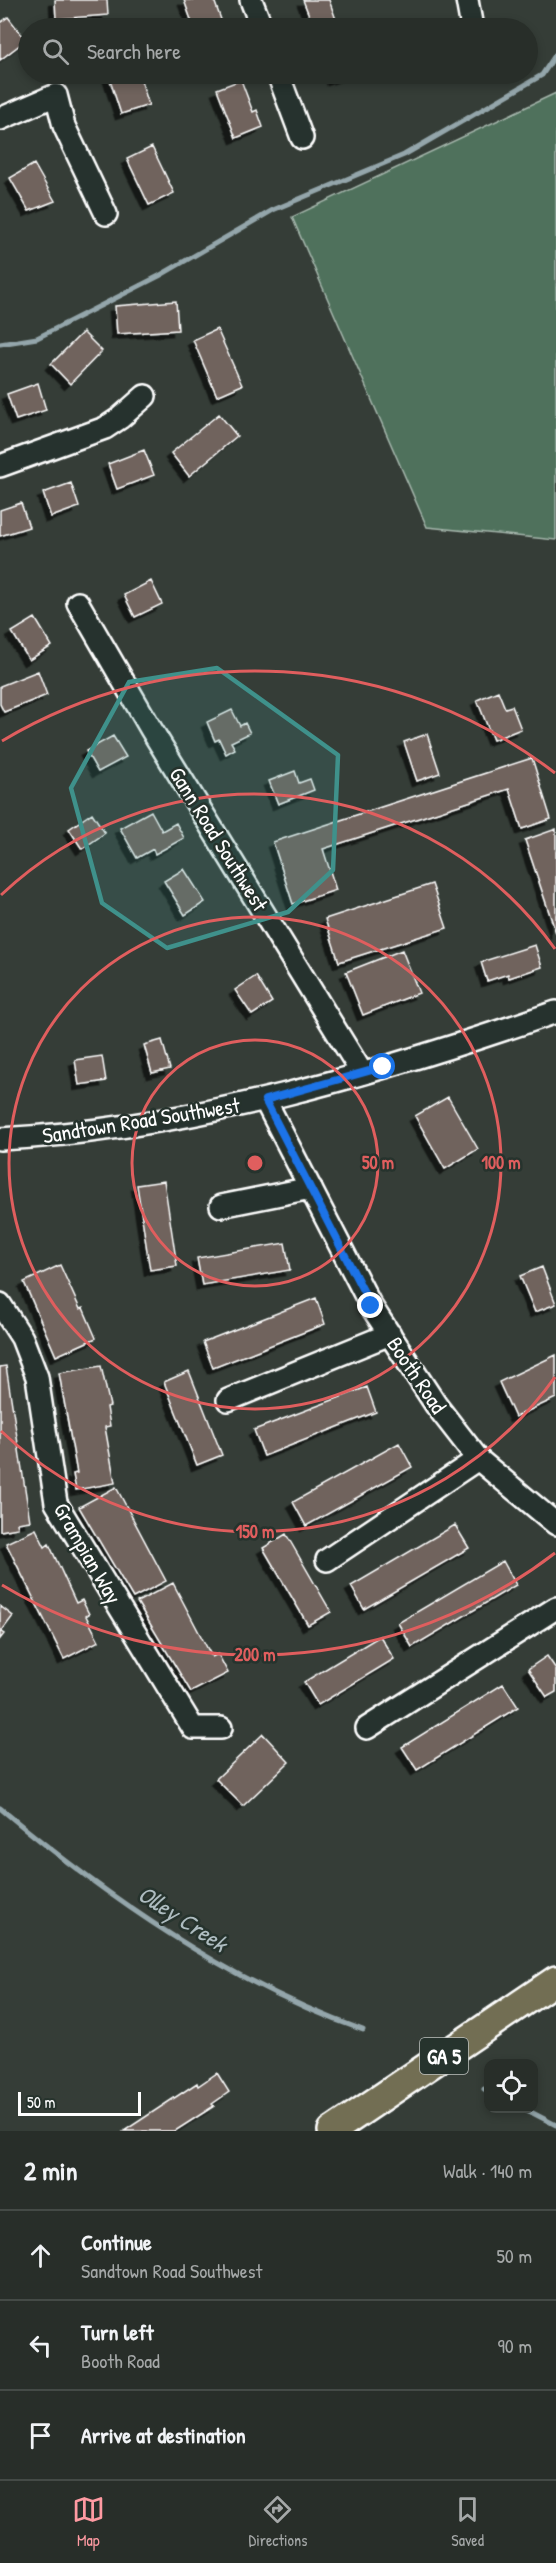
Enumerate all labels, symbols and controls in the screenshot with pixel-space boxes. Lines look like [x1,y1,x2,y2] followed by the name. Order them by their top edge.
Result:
[18,18,538,84] search box
[39,35,72,68] icon: search
[87,36,181,66] text: Search here
[163,761,276,917] street label: Gann Road Southwest
[369,1053,395,1079] route start
[40,1090,242,1150] street label: Sandtown Road Southwest
[362,1150,394,1175] text: 50 m
[481,1150,521,1175] text: 100 m
[245,1153,265,1173] centre of rings
[357,1292,383,1318] route end
[380,1331,454,1420] street label: Booth Road
[47,1497,129,1609] street label: Grampian Way
[236,1519,274,1544] text: 150 m
[235,1642,275,1667] text: 200 m
[132,1877,236,1961] water label: Olley Creek
[420,2038,468,2074] road number: GA 5
[484,2059,538,2113] map controls
[484,2059,538,2113] button: locate
[18,2089,141,2116] scale bar
[27,2091,56,2113] text: 50 m
[24,2153,77,2188] text: 2 min
[443,2157,532,2184] text: Walk · 140 m
[81,2227,152,2257] text: Continue
[24,2239,57,2272] icon: ahead
[496,2242,532,2269] text: 50 m
[81,2257,262,2284] text: Sandtown Road Southwest
[81,2317,154,2347] text: Turn left
[24,2329,57,2362] icon: left
[498,2332,532,2359] text: 90 m
[81,2347,160,2374] text: Booth Road
[24,2419,57,2452] icon: arrive
[81,2420,246,2450] text: Arrive at destination
[72,2493,105,2551] tab: Map
[249,2493,307,2551] tab: Directions
[451,2493,484,2551] tab: Saved

